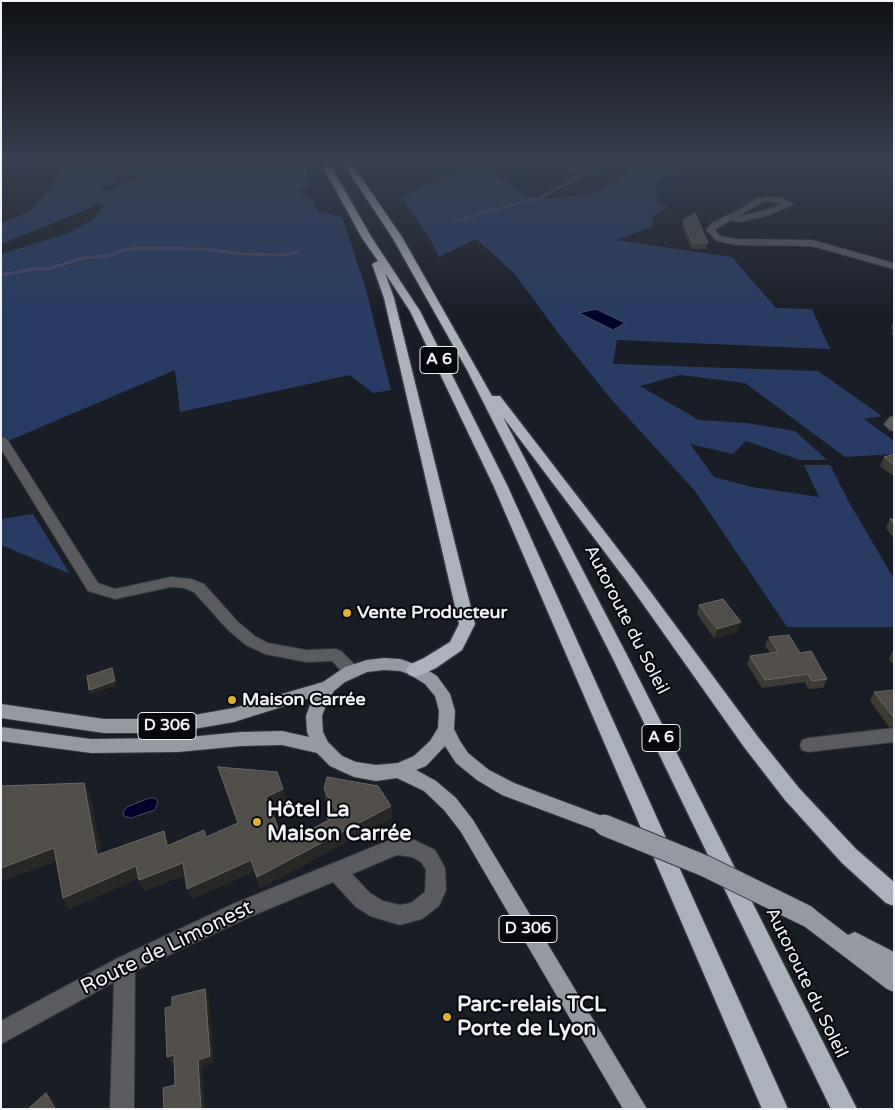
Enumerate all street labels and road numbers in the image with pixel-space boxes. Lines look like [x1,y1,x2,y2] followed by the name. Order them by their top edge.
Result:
[420,346,458,374] road number: A 6
[579,542,673,698] street label: Autoroute du Soleil
[138,712,196,739] road number: D 306
[642,724,680,751] road number: A 6
[77,895,257,1001] street label: Route de Limonest
[760,904,852,1062] street label: Autoroute du Soleil
[499,916,557,942] road number: D 306

